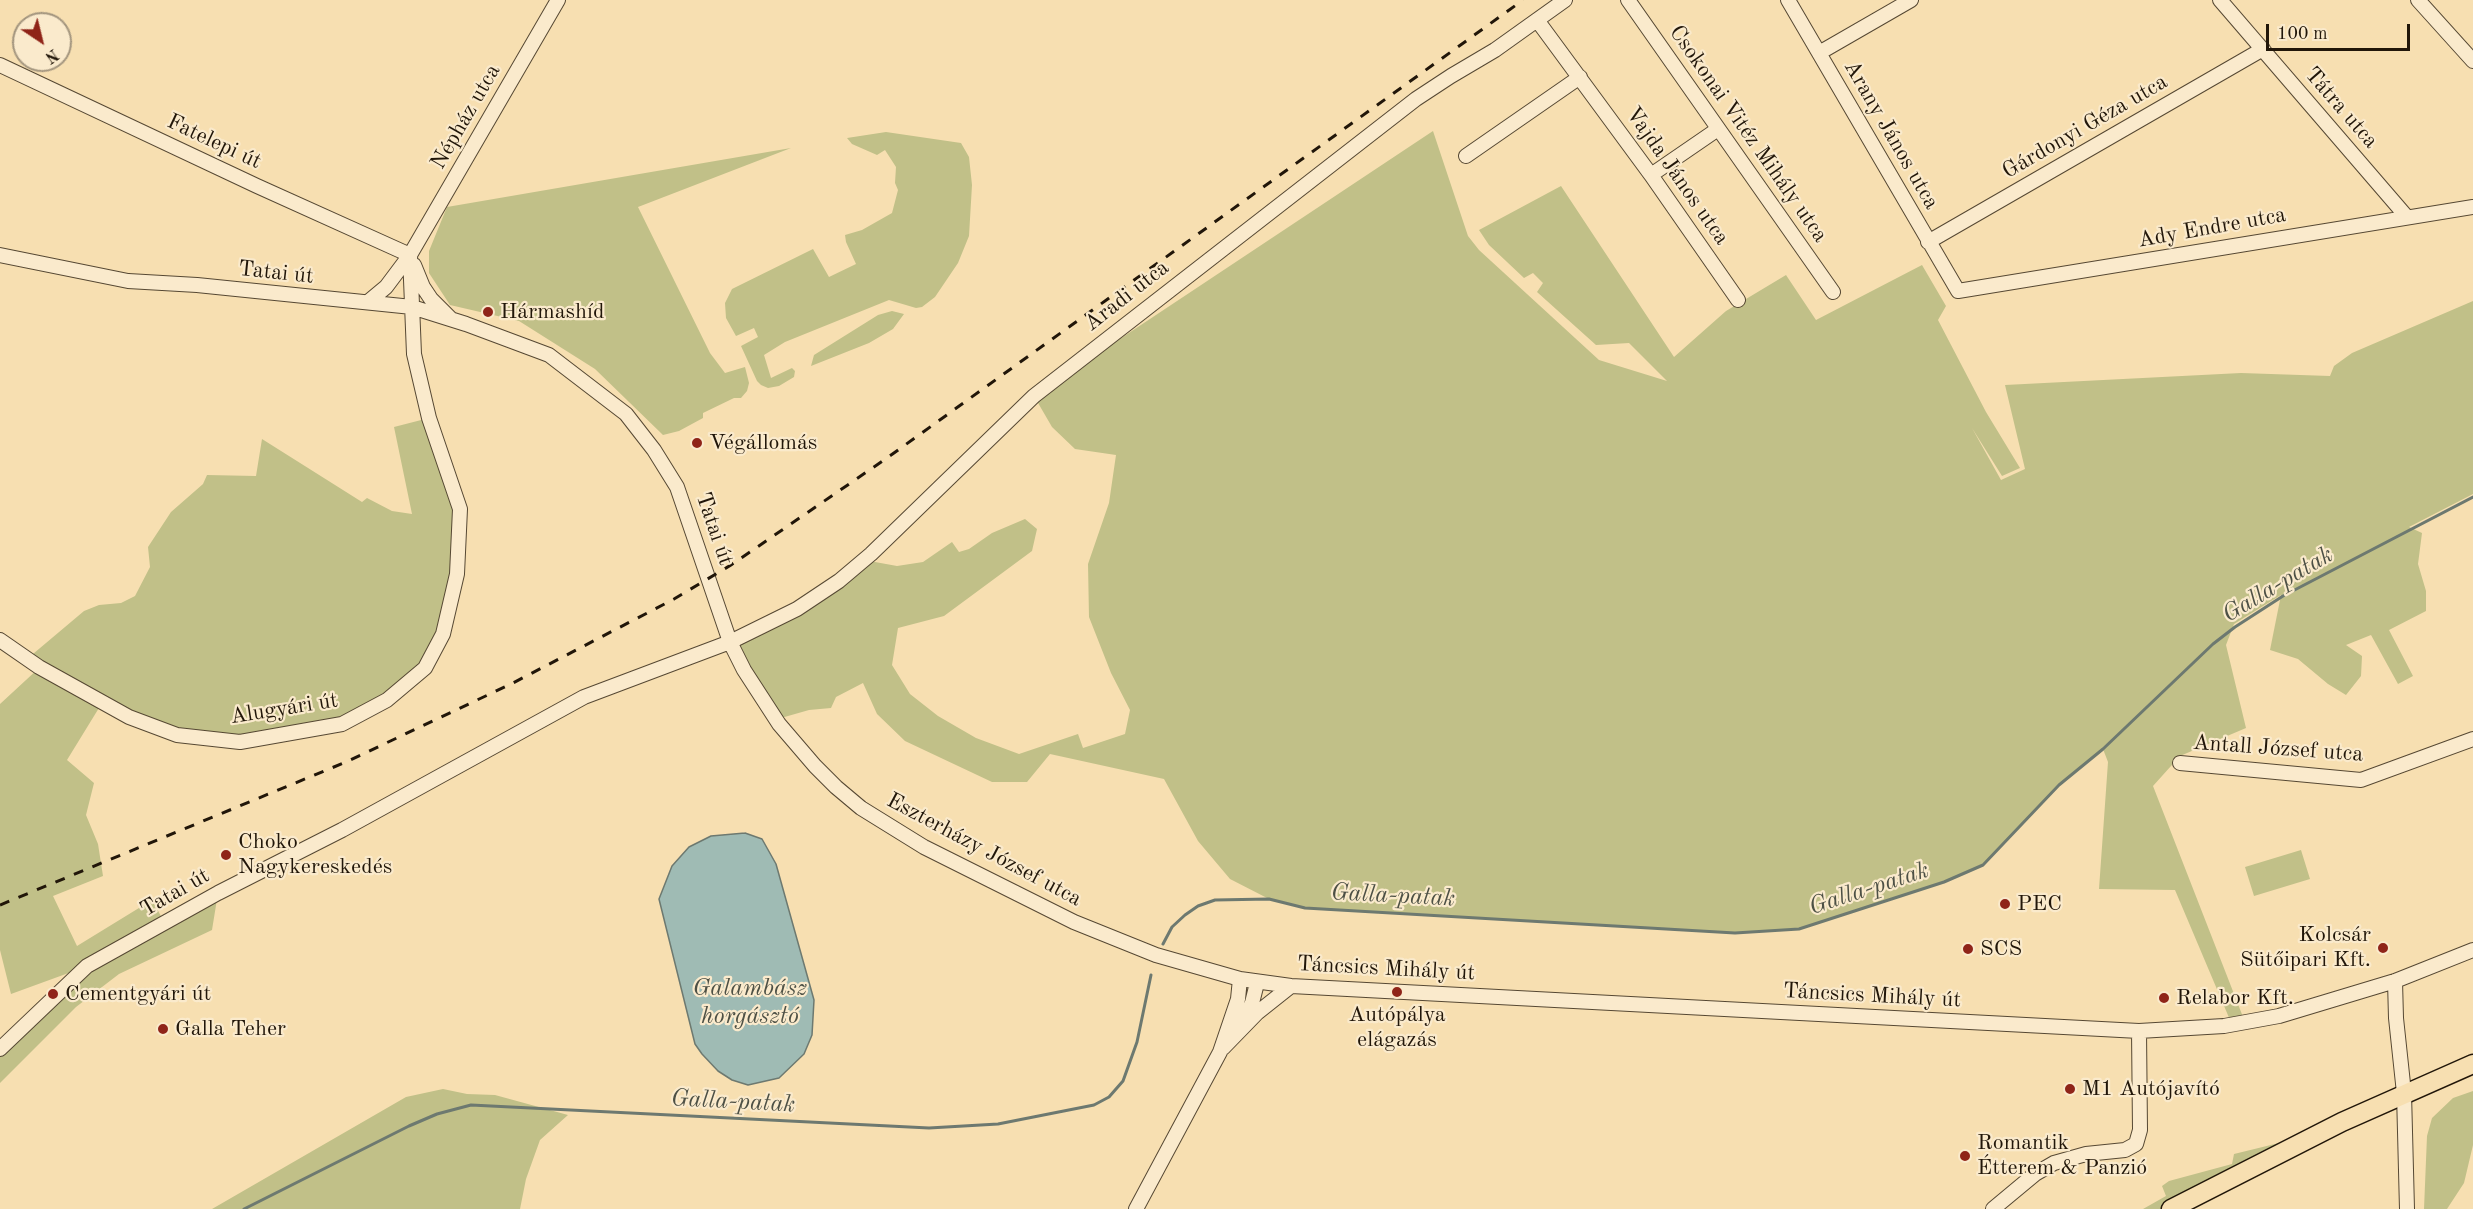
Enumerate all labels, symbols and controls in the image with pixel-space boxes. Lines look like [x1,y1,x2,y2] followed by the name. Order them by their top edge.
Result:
[12,12,72,72] north arrow
[2269,12,2413,50] scale bar
[1663,20,1833,248] street label: Csokonai Vitéz Mihály utca
[2277,25,2328,43] text: 100 m
[42,45,61,65] text: N
[1838,56,1944,214] street label: Arany János utca
[425,60,507,174] street label: Népház utca
[2299,62,2383,154] street label: Tátra utca
[1998,69,2172,185] street label: Gárdonyi Géza utca
[1619,102,1735,250] street label: Vajda János utca
[163,109,265,175] street label: Fatelepi út
[2136,202,2288,254] street label: Ady Endre utca
[1079,255,1175,337] street label: Aradi utca
[237,256,315,290] street label: Tatai út
[500,299,604,325] place label: Hármashíd
[481,305,495,319] marker: Hármashíd
[709,430,817,456] place label: Végállomás
[690,436,704,450] marker: Végállomás
[689,489,739,569] street label: Tatai út
[2217,541,2339,629] water label: Galla-patak
[228,687,340,731] street label: Alugyári út
[2192,730,2364,768] street label: Antall József utca
[882,787,1086,913] street label: Eszterházy József utca
[238,829,392,880] place label: Choko Nagykereskedés
[219,848,233,862] marker: Choko Nagykereskedés
[1805,856,1933,922] water label: Galla-patak
[136,863,214,923] street label: Tatai út
[1330,878,1456,914] water label: Galla-patak
[2017,891,2062,917] place label: PEC
[1998,897,2012,911] marker: PEC
[2240,922,2371,974] place label: Kolcsár Sütőipari Kft.
[1980,936,2022,962] place label: SCS
[2376,941,2390,955] marker: Kolcsár Sütőipari Kft.
[1961,942,1975,956] marker: SCS
[1296,951,1476,987] street label: Táncsics Mihály út
[693,975,807,1031] water label: Galambász horgásztó
[1782,978,1962,1014] street label: Táncsics Mihály út
[65,981,211,1007] place label: Cementgyári út
[1390,985,1404,999] marker: Autópálya elágazás
[2176,985,2294,1011] place label: Relabor Kft.
[46,987,60,1001] marker: Cementgyári út
[2157,991,2171,1005] marker: Relabor Kft.
[1348,1002,1446,1054] place label: Autópálya elágazás
[175,1016,286,1042] place label: Galla Teher
[156,1022,170,1036] marker: Galla Teher
[2082,1076,2220,1102] place label: M1 Autójavító
[2063,1082,2077,1096] marker: M1 Autójavító
[670,1084,796,1120] water label: Galla-patak
[1977,1130,2147,1182] place label: Romantik Étterem & Panzió
[1958,1149,1972,1163] marker: Romantik Étterem & Panzió

